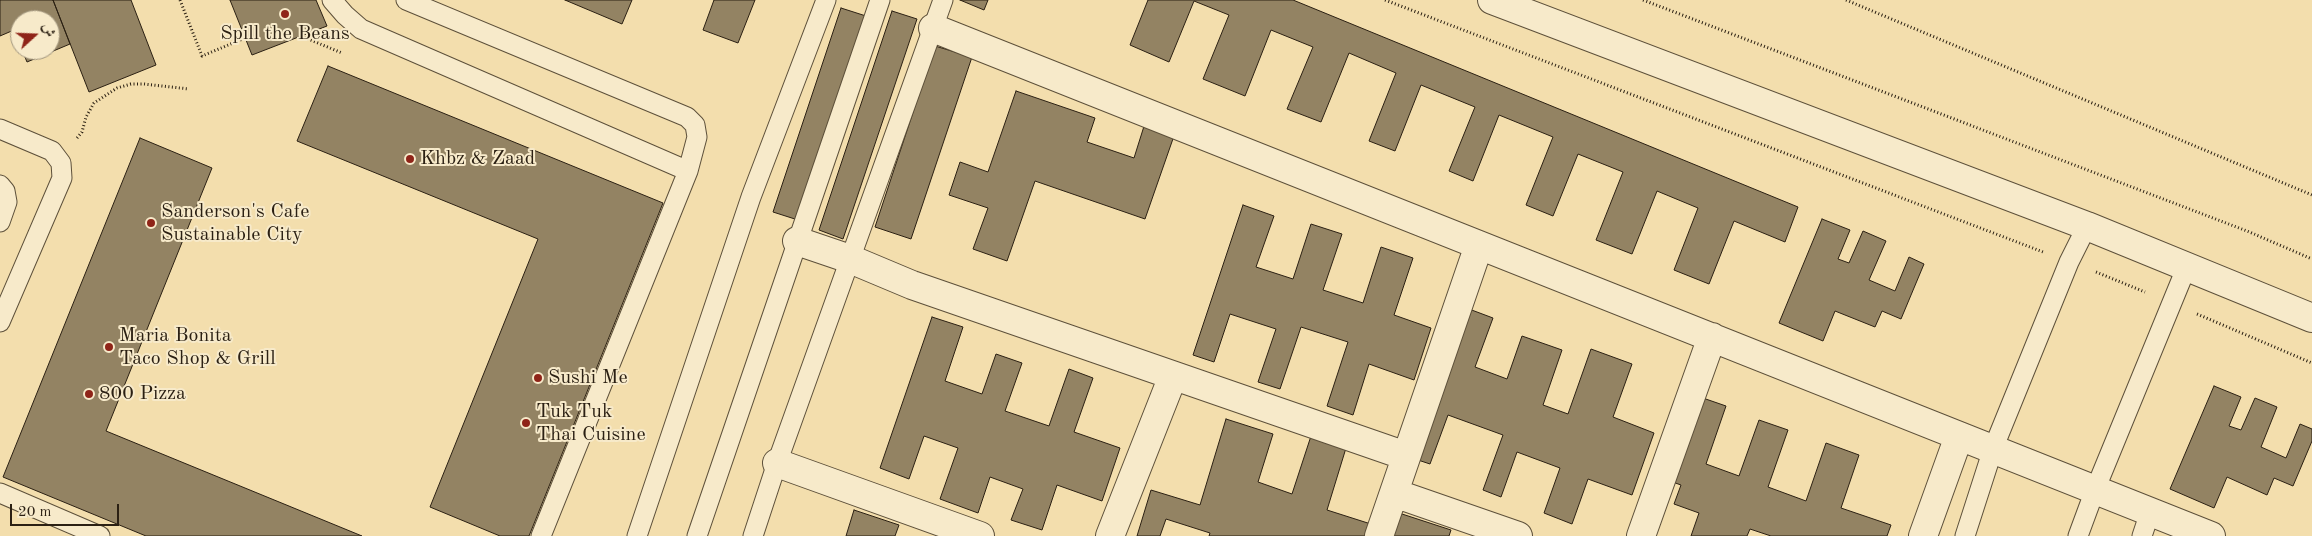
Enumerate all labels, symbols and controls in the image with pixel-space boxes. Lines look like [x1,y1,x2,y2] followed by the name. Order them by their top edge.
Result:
[279,8,291,20] marker: Spill the Beans
[10,10,60,60] north arrow
[39,21,57,39] text: ش
[220,22,350,46] place label: Spill the Beans
[420,147,535,171] place label: Khbz & Zaad
[404,153,416,165] marker: Khbz & Zaad
[161,200,309,247] place label: Sanderson's Cafe Sustainable City
[145,217,157,229] marker: Sanderson's Cafe Sustainable City
[119,324,276,371] place label: Maria Bonita Taco Shop & Grill
[103,341,115,353] marker: Maria Bonita Taco Shop & Grill
[548,366,628,390] place label: Sushi Me
[532,372,544,384] marker: Sushi Me
[99,382,186,406] place label: 800 Pizza
[83,388,95,400] marker: 800 Pizza
[536,400,646,447] place label: Tuk Tuk Thai Cuisine
[520,417,532,429] marker: Tuk Tuk Thai Cuisine
[12,494,121,526] scale bar
[18,505,52,520] text: 20 m

